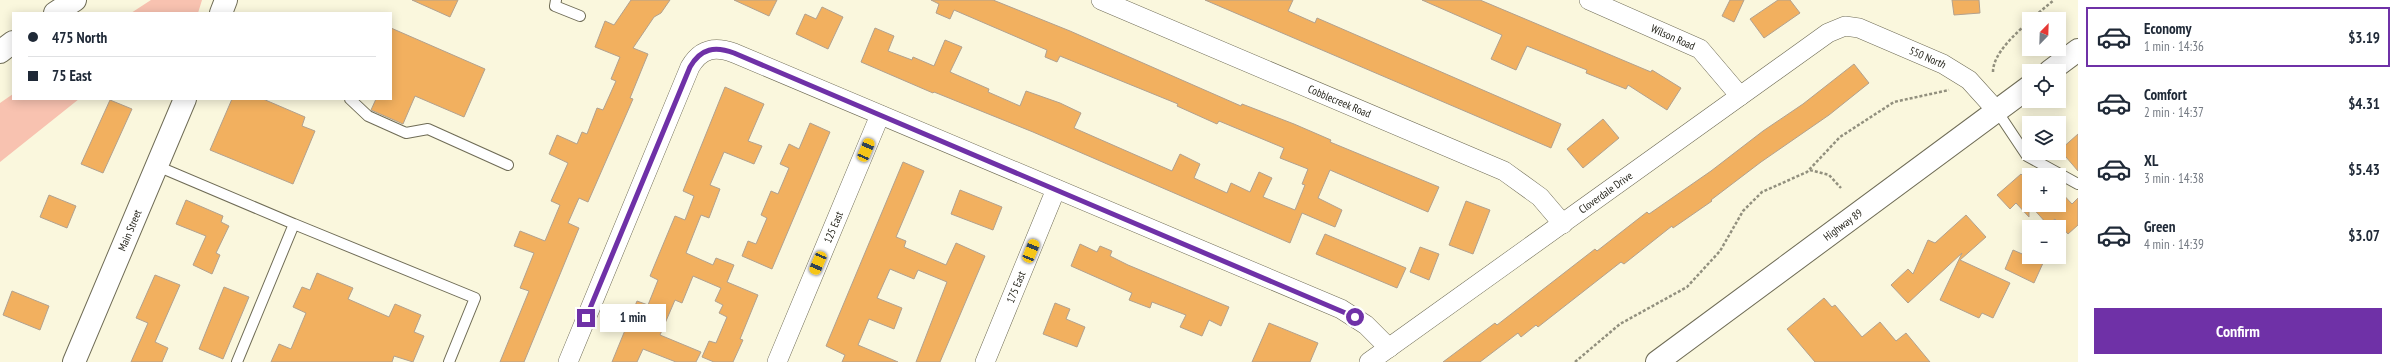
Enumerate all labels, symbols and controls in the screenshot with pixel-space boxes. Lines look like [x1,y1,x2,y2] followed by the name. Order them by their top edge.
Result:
[2022,12,2066,56] north arrow
[2022,12,2066,264] map controls
[2096,19,2132,55] icon: car
[2144,19,2192,38] text: Economy
[1649,21,1698,53] street label: Wilson Road
[52,28,107,47] text: 475 North
[2348,28,2380,47] text: $3.19
[2144,38,2204,55] text: 1 min · 14:36
[1907,43,1949,72] street label: 550 North
[2022,64,2066,108] button: locate
[52,66,92,85] text: 75 East
[1306,82,1373,121] street label: Cobblecreek Road
[2096,85,2132,121] icon: car
[2144,85,2187,104] text: Comfort
[2348,94,2380,113] text: $4.31
[2144,104,2204,121] text: 2 min · 14:37
[2022,116,2066,160] button: layers
[856,137,876,163] car
[2096,151,2132,187] icon: car
[2144,151,2158,170] text: XL
[2348,160,2380,179] text: $5.43
[1576,168,1635,216] street label: Cloverdale Drive
[2022,168,2066,212] button: +
[2144,170,2204,187] text: 3 min · 14:38
[1821,206,1865,244] street label: Highway 89
[115,207,145,253] street label: Main Street
[820,209,846,245] street label: 125 East
[2096,217,2132,253] icon: car
[2144,217,2176,236] text: Green
[2022,220,2066,264] button: −
[2348,226,2380,245] text: $3.07
[2144,236,2204,253] text: 4 min · 14:39
[1021,238,1041,264] car
[808,250,828,276] car
[1003,269,1029,305] street label: 175 East
[600,304,666,332] callout: 1 min
[1346,308,1364,326] route start
[2094,308,2382,354] button: Confirm
[577,309,595,327] route end
[620,309,646,326] text: 1 min

